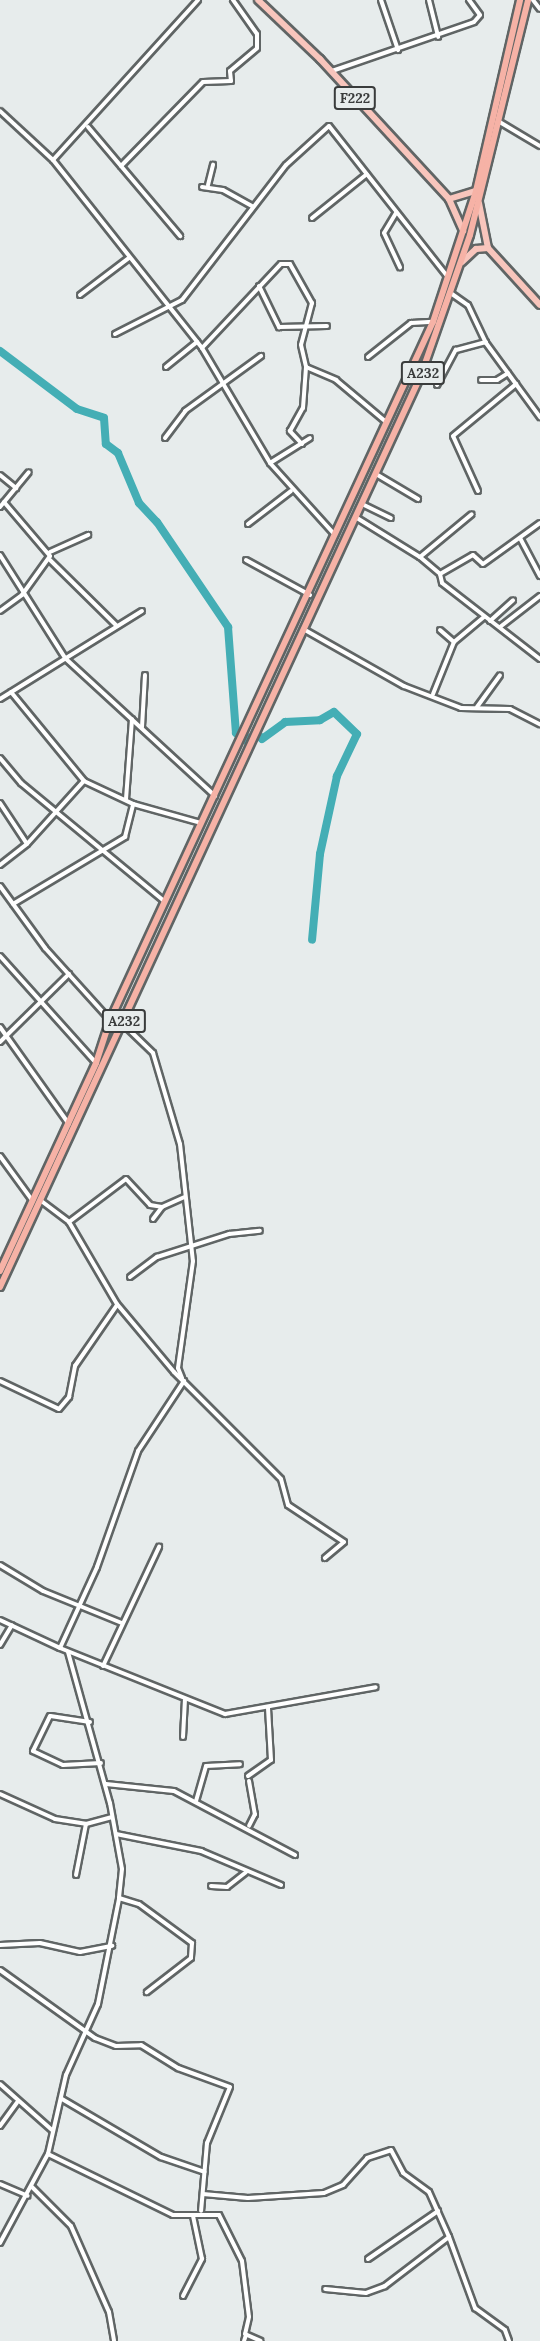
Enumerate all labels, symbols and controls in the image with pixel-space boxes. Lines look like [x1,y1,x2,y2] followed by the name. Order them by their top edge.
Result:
[332,87,378,109] road number: F222
[400,362,446,384] road number: A232
[102,1010,146,1032] road number: A232

